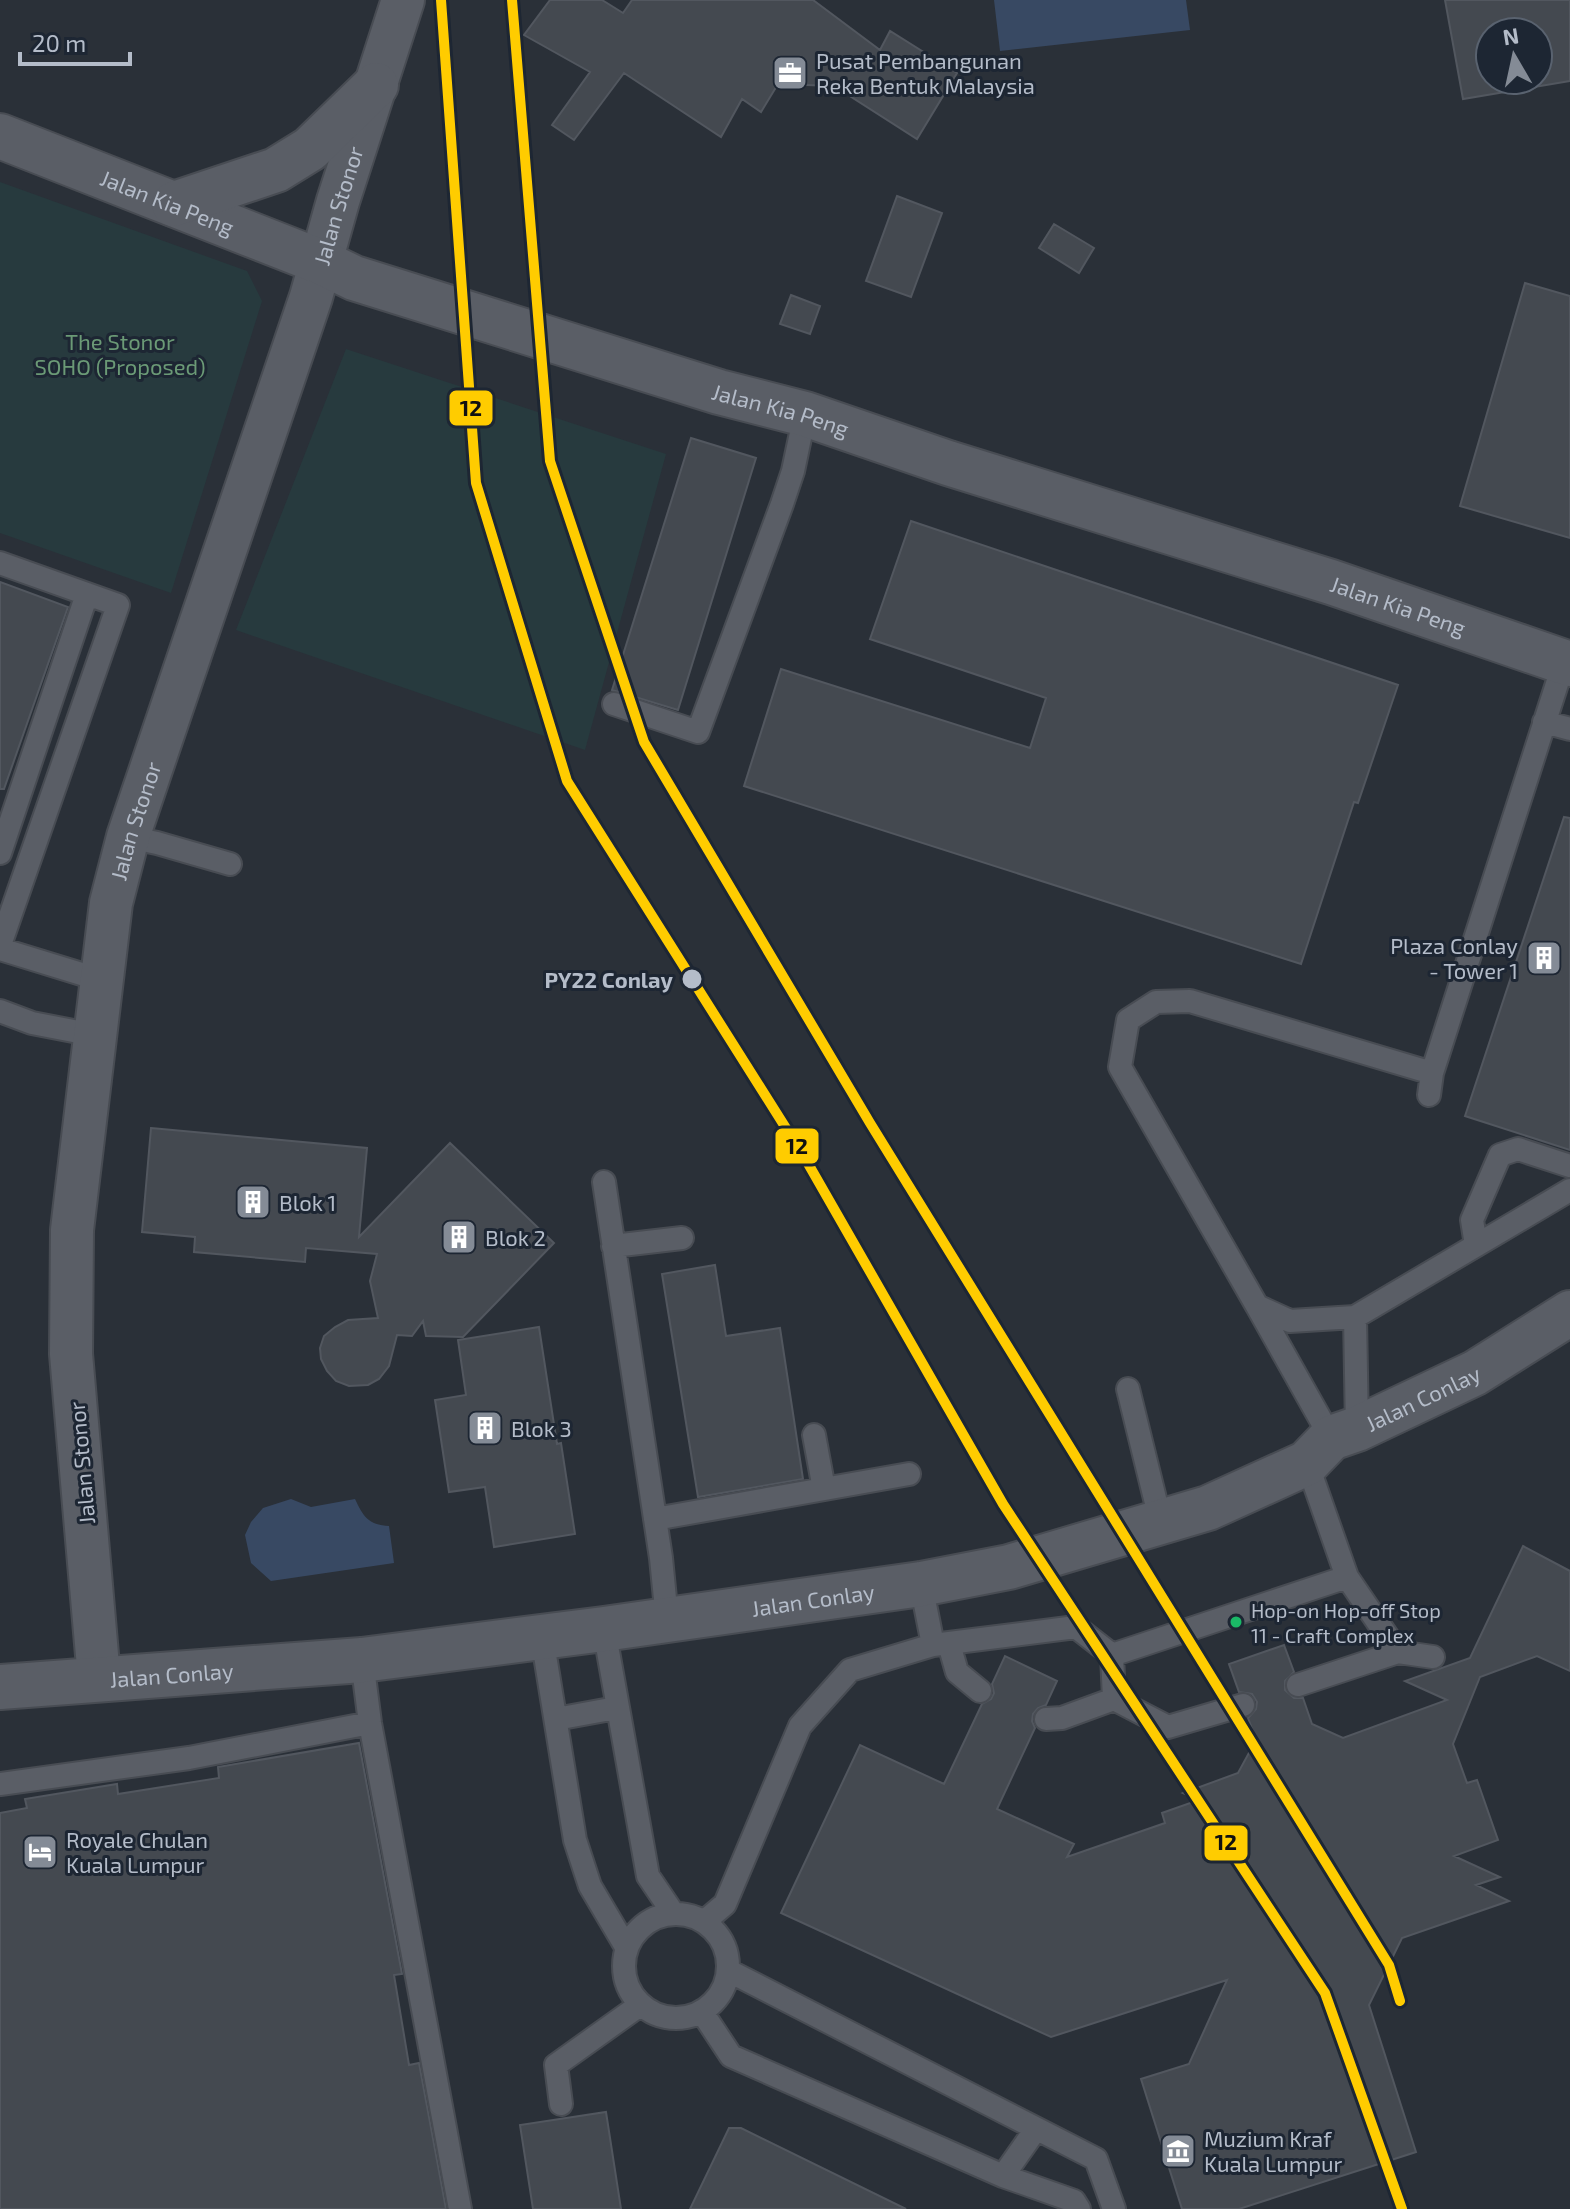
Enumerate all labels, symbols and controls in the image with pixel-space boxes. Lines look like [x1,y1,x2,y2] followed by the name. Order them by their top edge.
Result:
[20,16,130,66] scale bar
[1474,16,1554,96] north arrow
[1501,21,1521,49] text: N
[32,28,86,57] text: 20 m
[816,47,1035,98] place label: Pusat Pembangunan Reka Bentuk Malaysia
[771,54,809,92] office icon: Pusat Pembangunan Reka Bentuk Malaysia
[308,143,368,268] street label: Jalan Stonor
[97,164,238,240] street label: Jalan Kia Peng
[34,328,206,379] park label: The Stonor SOHO (Proposed)
[709,378,853,441] street label: Jalan Kia Peng
[448,389,494,427] line badge: 12
[460,394,482,420] text: 12
[1327,570,1469,640] street label: Jalan Kia Peng
[104,758,166,883] street label: Jalan Stonor
[1390,932,1518,983] place label: Plaza Conlay - Tower 1
[1525,939,1563,977] building icon: Plaza Conlay - Tower 1
[544,966,674,993] place label: PY22 Conlay
[680,967,704,991] marker: PY22 Conlay
[774,1127,820,1165] line badge: 12
[786,1132,808,1158] text: 12
[234,1183,272,1221] building icon: Blok 1
[279,1189,336,1215] place label: Blok 1
[440,1218,478,1256] building icon: Blok 2
[485,1224,546,1250] place label: Blok 2
[1361,1359,1485,1436] street label: Jalan Conlay
[63,1400,99,1525] street label: Jalan Stonor
[466,1409,504,1447] building icon: Blok 3
[511,1415,572,1441] place label: Blok 3
[750,1578,876,1621] street label: Jalan Conlay
[1251,1598,1441,1647] place label: Hop-on Hop-off Stop 11 - Craft Complex
[1228,1614,1244,1630] marker: Hop-on Hop-off Stop 11 - Craft Complex
[109,1657,235,1692] street label: Jalan Conlay
[1203,1824,1249,1862] line badge: 12
[66,1826,208,1877] place label: Royale Chulan Kuala Lumpur
[1215,1828,1237,1854] text: 12
[21,1833,59,1871] hotel icon: Royale Chulan Kuala Lumpur
[1204,2125,1342,2176] place label: Muzium Kraf Kuala Lumpur
[1159,2132,1197,2170] museum icon: Muzium Kraf Kuala Lumpur

